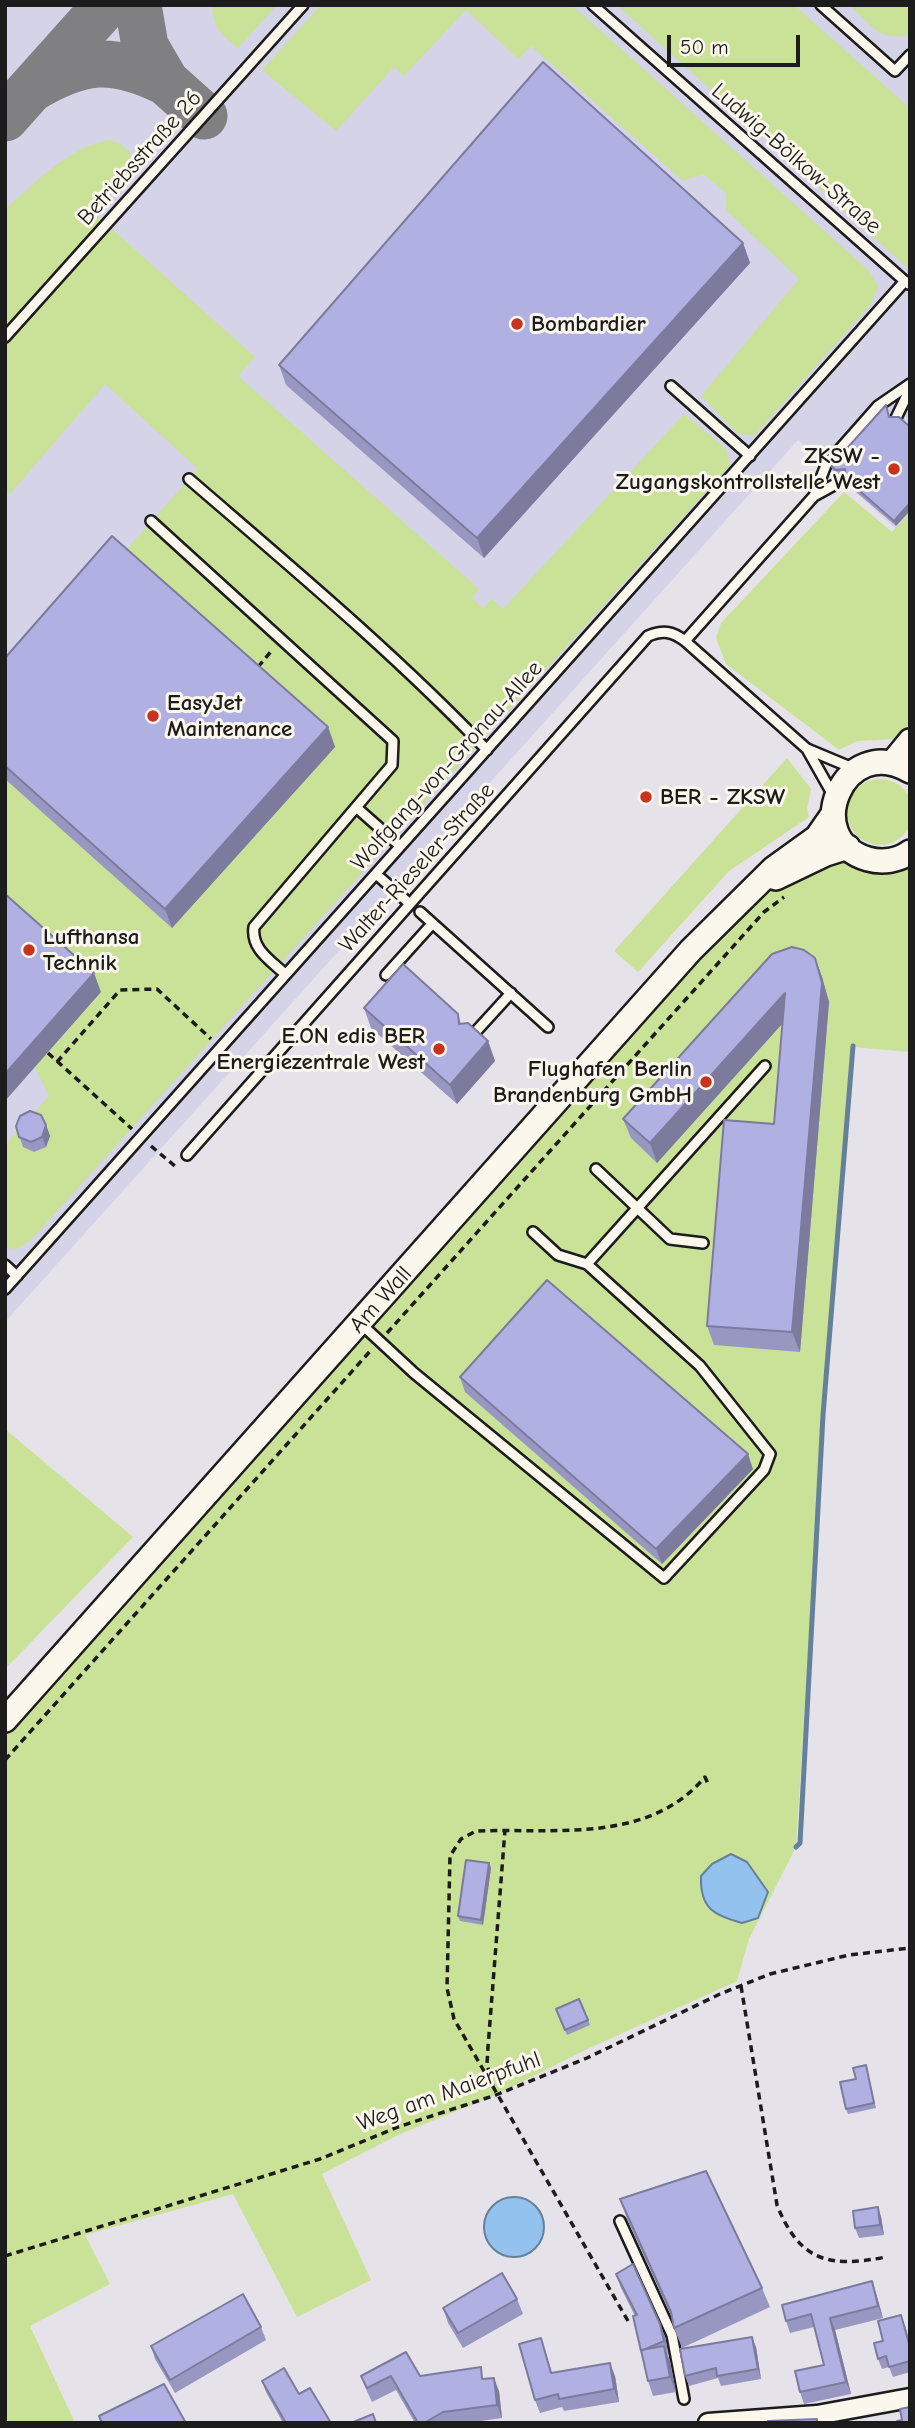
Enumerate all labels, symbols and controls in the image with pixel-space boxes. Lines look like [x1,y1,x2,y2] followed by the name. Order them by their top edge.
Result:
[670,21,803,65] scale bar
[680,35,729,59] text: 50 m
[705,78,887,240] street label: Ludwig-Bölkow-Straße
[72,85,208,231] street label: Betriebsstraße 26
[531,310,646,338] place label: Bombardier
[509,316,525,332] marker: Bombardier
[616,442,880,496] place label: ZKSW - Zugangskontrollstelle West
[886,461,902,477] marker: ZKSW - Zugangskontrollstelle West
[345,655,549,877] street label: Wolfgang-von-Gronau-Allee
[167,689,292,743] place label: EasyJet Maintenance
[145,708,161,724] marker: EasyJet Maintenance
[333,777,501,959] street label: Walter-Rieseler-Straße
[660,783,785,811] place label: BER - ZKSW
[638,789,654,805] marker: BER - ZKSW
[43,923,139,977] place label: Lufthansa Technik
[21,942,37,958] marker: Lufthansa Technik
[217,1022,425,1076] place label: E.ON edis BER Energiezentrale West
[431,1041,447,1057] marker: E.ON edis BER Energiezentrale West
[493,1055,692,1109] place label: Flughafen Berlin Brandenburg GmbH
[698,1074,714,1090] marker: Flughafen Berlin Brandenburg GmbH
[344,1261,418,1339] street label: Am Wall
[354,2046,544,2138] street label: Weg am Maierpfuhl

